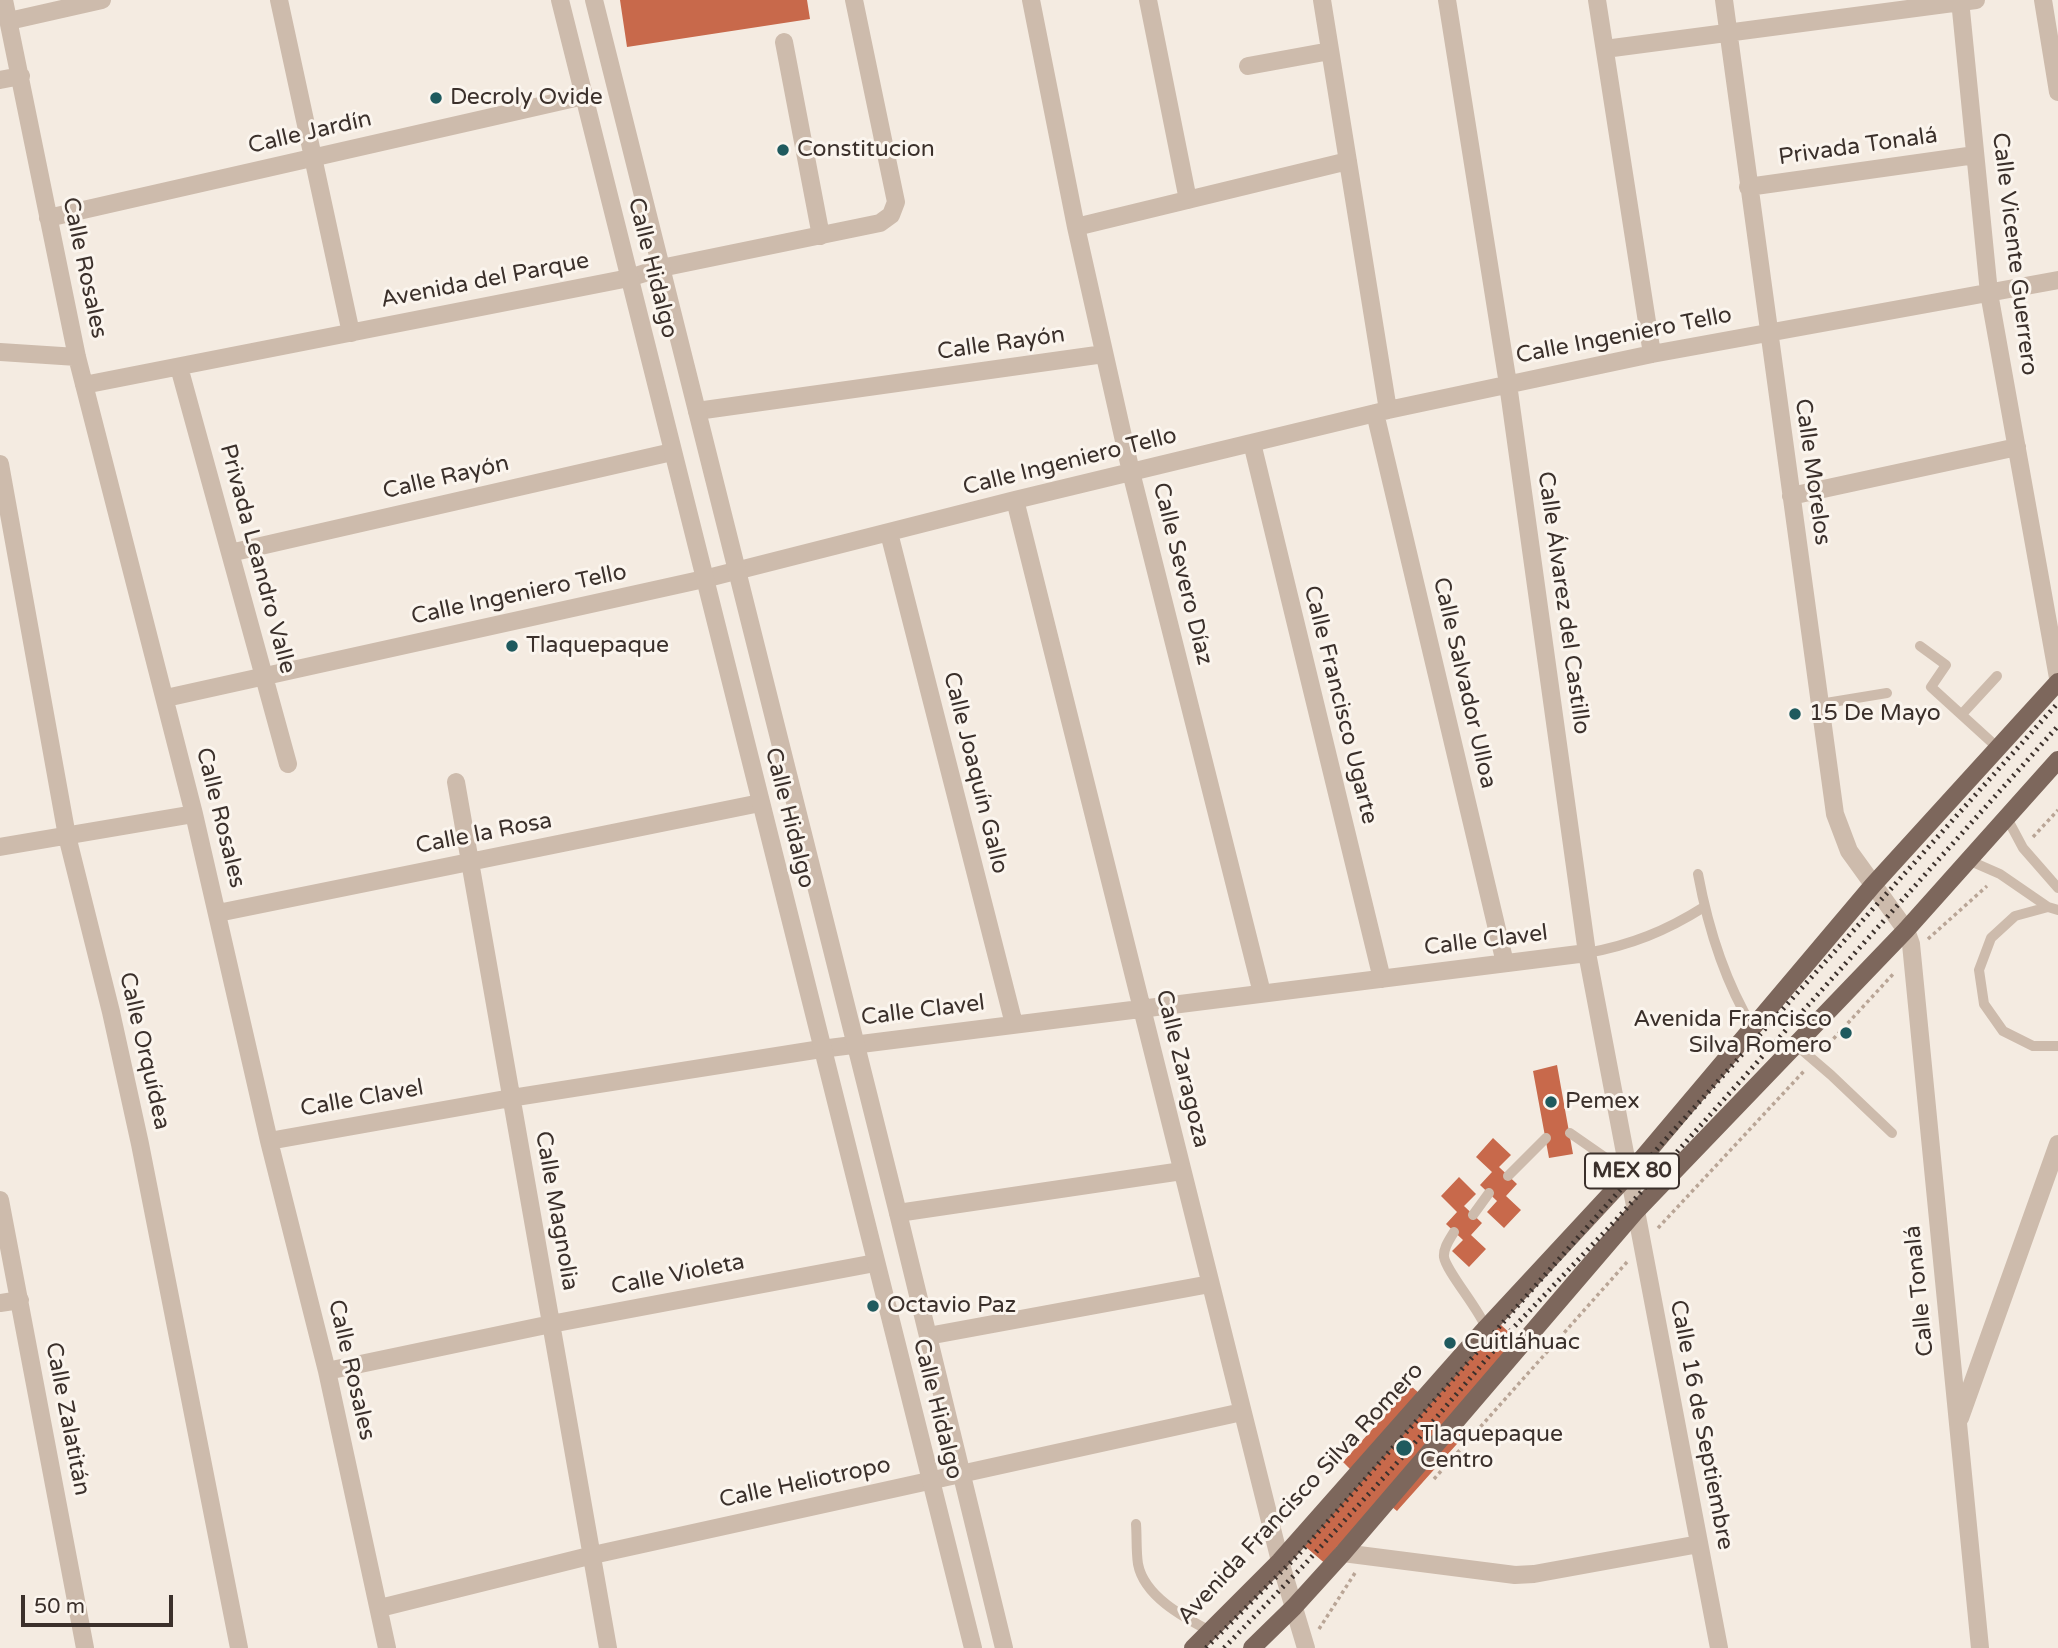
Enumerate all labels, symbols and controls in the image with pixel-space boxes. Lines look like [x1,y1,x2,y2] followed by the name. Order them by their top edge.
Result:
[450,84,603,112] place label: Decroly Ovide
[428,90,444,106] marker: Decroly Ovide
[246,105,374,161] street label: Calle Jardín
[1777,122,1939,172] street label: Privada Tonalá
[1985,131,2043,377] street label: Calle Vicente Guerrero
[797,136,935,164] place label: Constitucion
[775,142,791,158] marker: Constitucion
[56,195,112,341] street label: Calle Rosales
[621,195,683,341] street label: Calle Hidalgo
[379,247,591,315] street label: Avenida del Parque
[1514,302,1734,370] street label: Calle Ingeniero Tello
[935,321,1067,367] street label: Calle Rayón
[1788,397,1836,547] street label: Calle Morelos
[960,422,1180,502] street label: Calle Ingeniero Tello
[213,441,301,677] street label: Privada Leandro Valle
[380,450,512,506] street label: Calle Rayón
[1531,470,1595,736] street label: Calle Álvarez del Castillo
[1146,480,1218,668] street label: Calle Severo Díaz
[409,559,629,631] street label: Calle Ingeniero Tello
[1426,575,1502,791] street label: Calle Salvador Ulloa
[1297,583,1383,827] street label: Calle Francisco Ugarte
[526,632,669,660] place label: Tlaquepaque
[504,638,520,654] marker: Tlaquepaque
[937,669,1013,877] street label: Calle Joaquín Gallo
[1809,700,1941,728] place label: 15 De Mayo
[1787,706,1803,722] marker: 15 De Mayo
[189,745,251,891] street label: Calle Rosales
[758,745,820,891] street label: Calle Hidalgo
[413,807,555,861] street label: Calle la Rosa
[1422,920,1550,962] street label: Calle Clavel
[112,969,176,1133] street label: Calle Orquídea
[1149,987,1215,1151] street label: Calle Zaragoza
[859,990,987,1032] street label: Calle Clavel
[1633,1006,1832,1060] place label: Avenida Francisco Silva Romero
[1838,1025,1854,1041] marker: Avenida Francisco Silva Romero
[298,1075,426,1123] street label: Calle Clavel
[1565,1088,1640,1116] place label: Pemex
[1543,1094,1559,1110] marker: Pemex
[528,1129,584,1293] street label: Calle Magnolia
[1585,1154,1679,1188] road number: MEX 80
[1899,1224,1941,1358] street label: Calle Tonalá
[609,1249,747,1301] street label: Calle Violeta
[887,1292,1016,1320] place label: Octavio Paz
[321,1297,381,1443] street label: Calle Rosales
[865,1298,881,1314] marker: Octavio Paz
[1663,1298,1739,1552] street label: Calle 16 de Septiembre
[1464,1329,1580,1357] place label: Cuitláhuac
[1442,1335,1458,1351] marker: Cuitláhuac
[906,1336,968,1482] street label: Calle Hidalgo
[39,1340,95,1498] street label: Calle Zalatitán
[1172,1357,1430,1631] street label: Avenida Francisco Silva Romero
[1420,1421,1563,1475] place label: Tlaquepaque Centro
[1394,1438,1414,1458] marker: Tlaquepaque Centro
[717,1451,893,1515] street label: Calle Heliotropo
[24,1582,177,1626] scale bar
[34,1594,85,1619] text: 50 m

